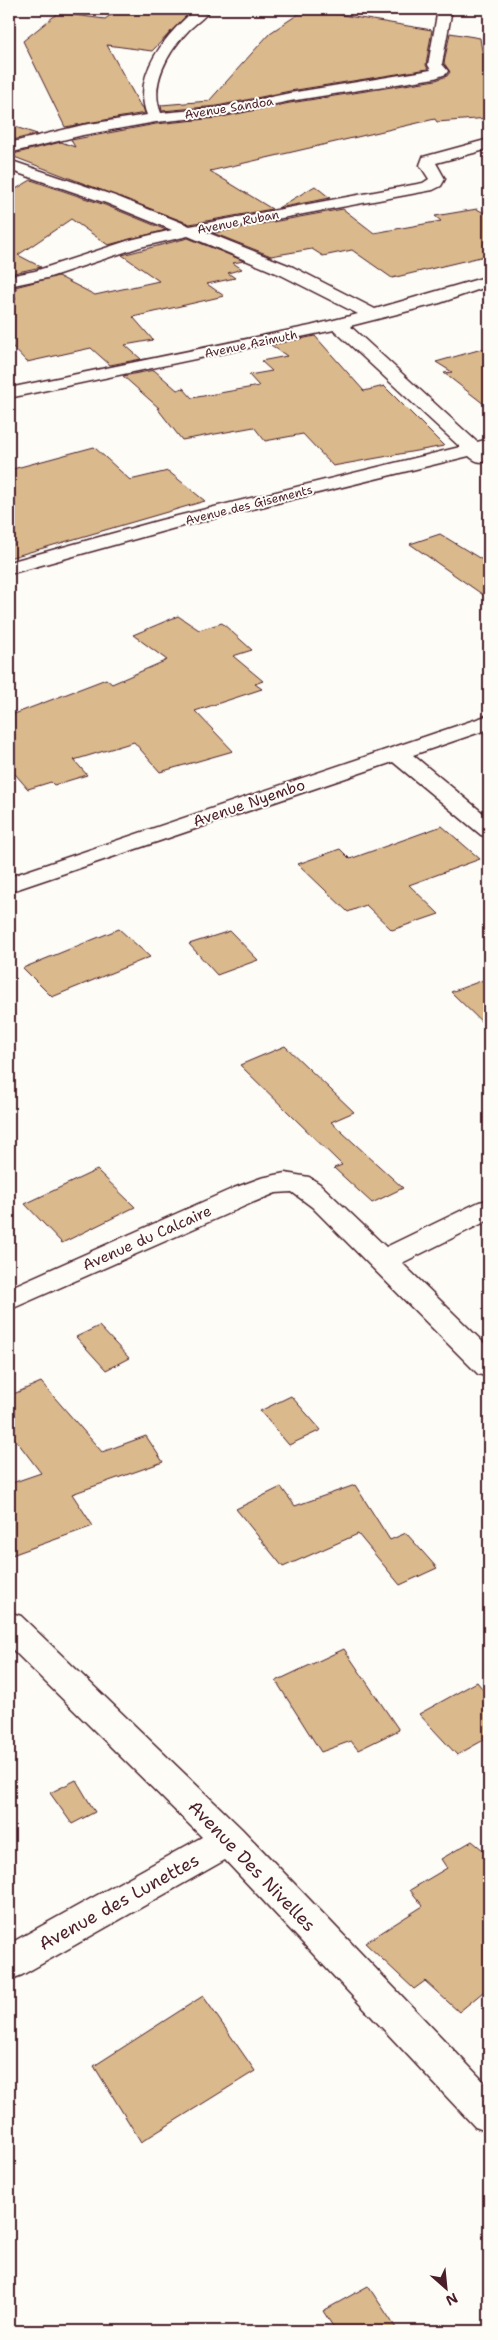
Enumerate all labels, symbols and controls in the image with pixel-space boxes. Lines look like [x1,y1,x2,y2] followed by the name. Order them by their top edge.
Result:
[183,93,275,123] street label: Avenue Sandoa
[196,206,280,238] street label: Avenue Ruban
[203,326,299,362] street label: Avenue Azimuth
[184,481,314,529] street label: Avenue des Gisements
[190,774,308,832] street label: Avenue Nyembo
[79,1201,215,1275] street label: Avenue du Calcaire
[183,1795,321,1937] street label: Avenue Des Nivelles
[35,1848,203,1956] street label: Avenue des Lunettes
[420,2262,470,2312] north arrow
[443,2289,461,2310] text: N

